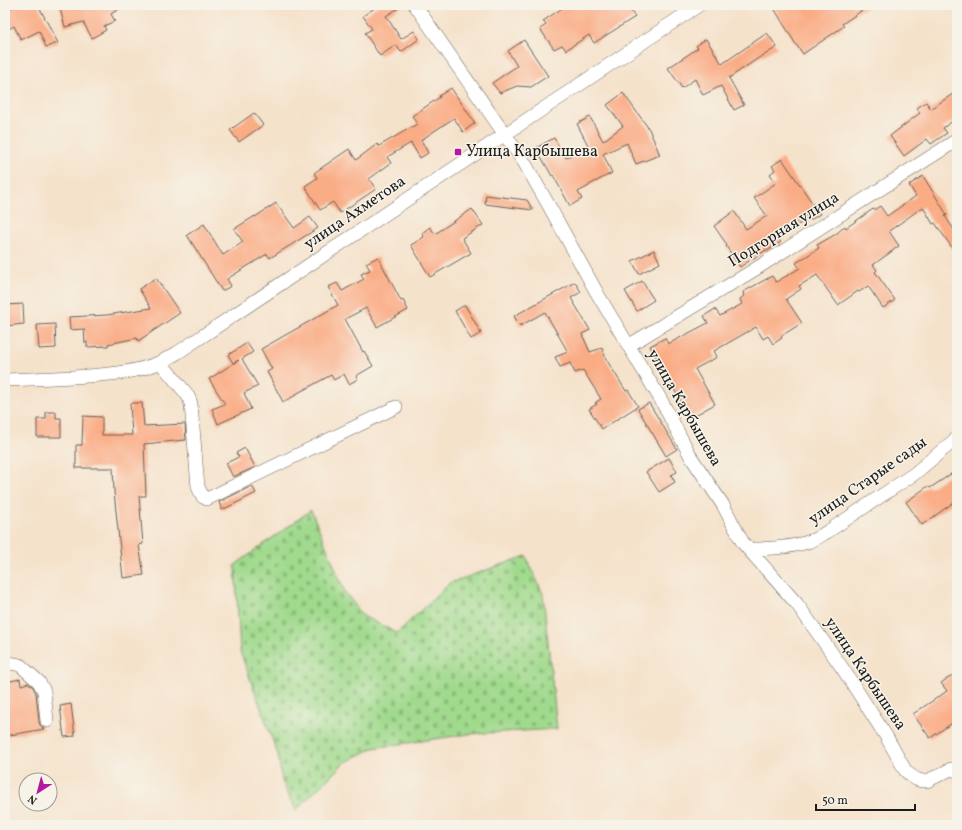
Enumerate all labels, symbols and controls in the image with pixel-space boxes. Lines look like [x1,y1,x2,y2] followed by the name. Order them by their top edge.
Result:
[466,141,598,163] place label: Улица Карбышева
[453,147,463,157] marker: Улица Карбышева
[300,171,410,255] street label: улица Ахметова
[724,187,844,273] street label: Подгорная улица
[641,345,727,471] street label: улица Карбышева
[804,432,932,530] street label: улица Старые сады
[819,613,911,735] street label: улица Карбышева
[18,772,58,812] north arrow
[816,786,915,812] scale bar
[25,790,41,807] text: N
[822,793,848,809] text: 50 m

